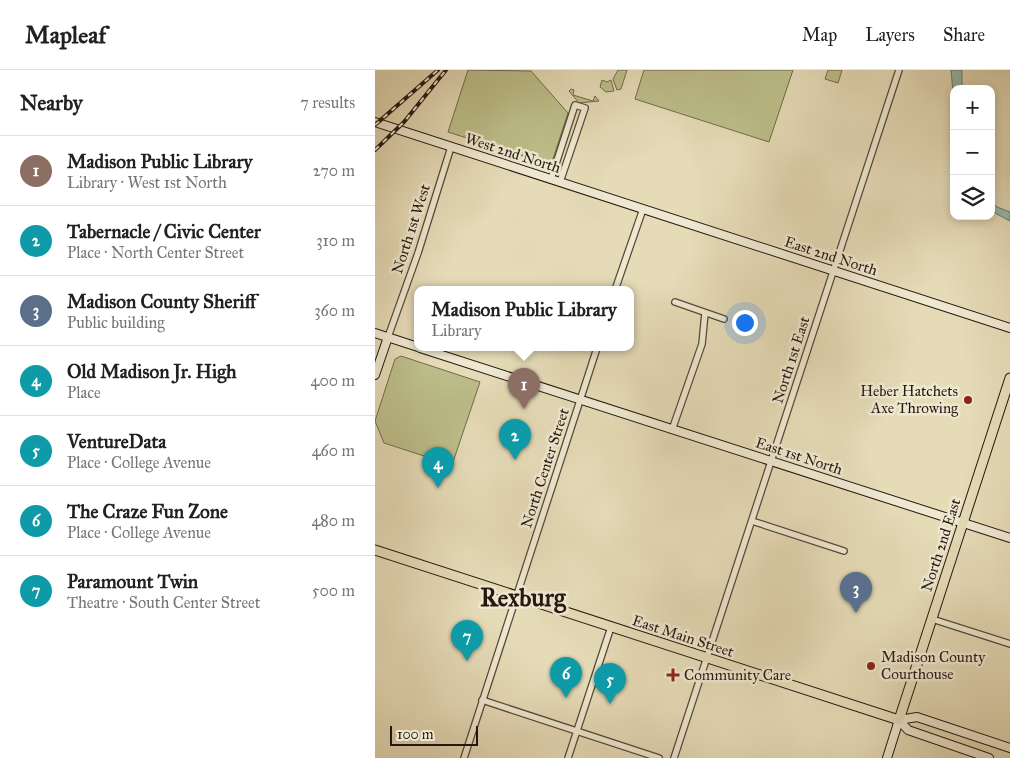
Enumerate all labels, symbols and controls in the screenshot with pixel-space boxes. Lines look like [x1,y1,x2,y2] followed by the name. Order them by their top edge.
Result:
[25,20,106,50] text: Mapleaf
[802,24,837,46] text: Map
[865,24,915,46] text: Layers
[943,24,985,46] text: Share
[950,85,995,220] map controls
[950,85,995,130] button: +
[20,90,83,116] text: Nearby
[300,93,355,112] text: 7 results
[463,129,564,177] street label: West 2nd North
[950,130,995,175] button: −
[67,150,252,173] text: Madison Public Library
[33,161,39,180] text: 1
[313,161,355,180] text: 270 m
[67,173,227,192] text: Library · West 1st North
[950,175,995,220] button: layers
[388,181,434,276] street label: North 1st West
[67,220,261,243] text: Tabernacle / Civic Center
[32,231,40,250] text: 2
[316,231,355,250] text: 310 m
[782,232,880,280] street label: East 2nd North
[67,243,244,262] text: Place · North Center Street
[414,286,634,351] popup
[67,290,256,313] text: Madison County Sheriff
[431,298,617,321] text: Madison Public Library
[33,301,39,320] text: 3
[314,301,355,320] text: 360 m
[732,310,758,336] your location
[67,313,165,332] text: Public building
[768,314,814,406] street label: North 1st East
[431,321,481,340] text: Library
[67,360,237,383] text: Old Madison Jr. High
[508,368,540,409] pin: 1
[32,371,40,390] text: 4
[311,371,355,390] text: 400 m
[860,382,959,417] place label: Heber Hatchets Axe Throwing
[67,383,101,402] text: Place
[962,394,974,406] marker: Heber Hatchets Axe Throwing
[517,405,573,530] street label: North Center Street
[499,419,531,460] pin: 2
[67,430,166,453] text: VentureData
[753,433,845,479] street label: East 1st North
[32,441,40,460] text: 5
[312,441,355,460] text: 460 m
[422,447,454,488] pin: 4
[67,453,211,472] text: Place · College Avenue
[917,496,965,594] street label: North 2nd East
[67,500,228,523] text: The Craze Fun Zone
[32,511,40,530] text: 6
[311,511,355,530] text: 480 m
[67,523,211,542] text: Place · College Avenue
[67,570,198,593] text: Paramount Twin
[840,572,872,613] pin: 3
[32,581,40,600] text: 7
[312,581,355,600] text: 500 m
[480,582,567,614] district label: Rexburg
[67,593,260,612] text: Theatre · South Center Street
[630,611,737,661] street label: East Main Street
[451,620,483,661] pin: 7
[881,648,986,683] place label: Madison County Courthouse
[550,657,582,698] pin: 6
[865,660,877,672] marker: Madison County Courthouse
[594,663,626,704] pin: 5
[684,666,791,684] place label: Community Care
[666,668,680,682] marker: Community Care
[390,723,477,746] scale bar
[397,726,434,743] text: 100 m

